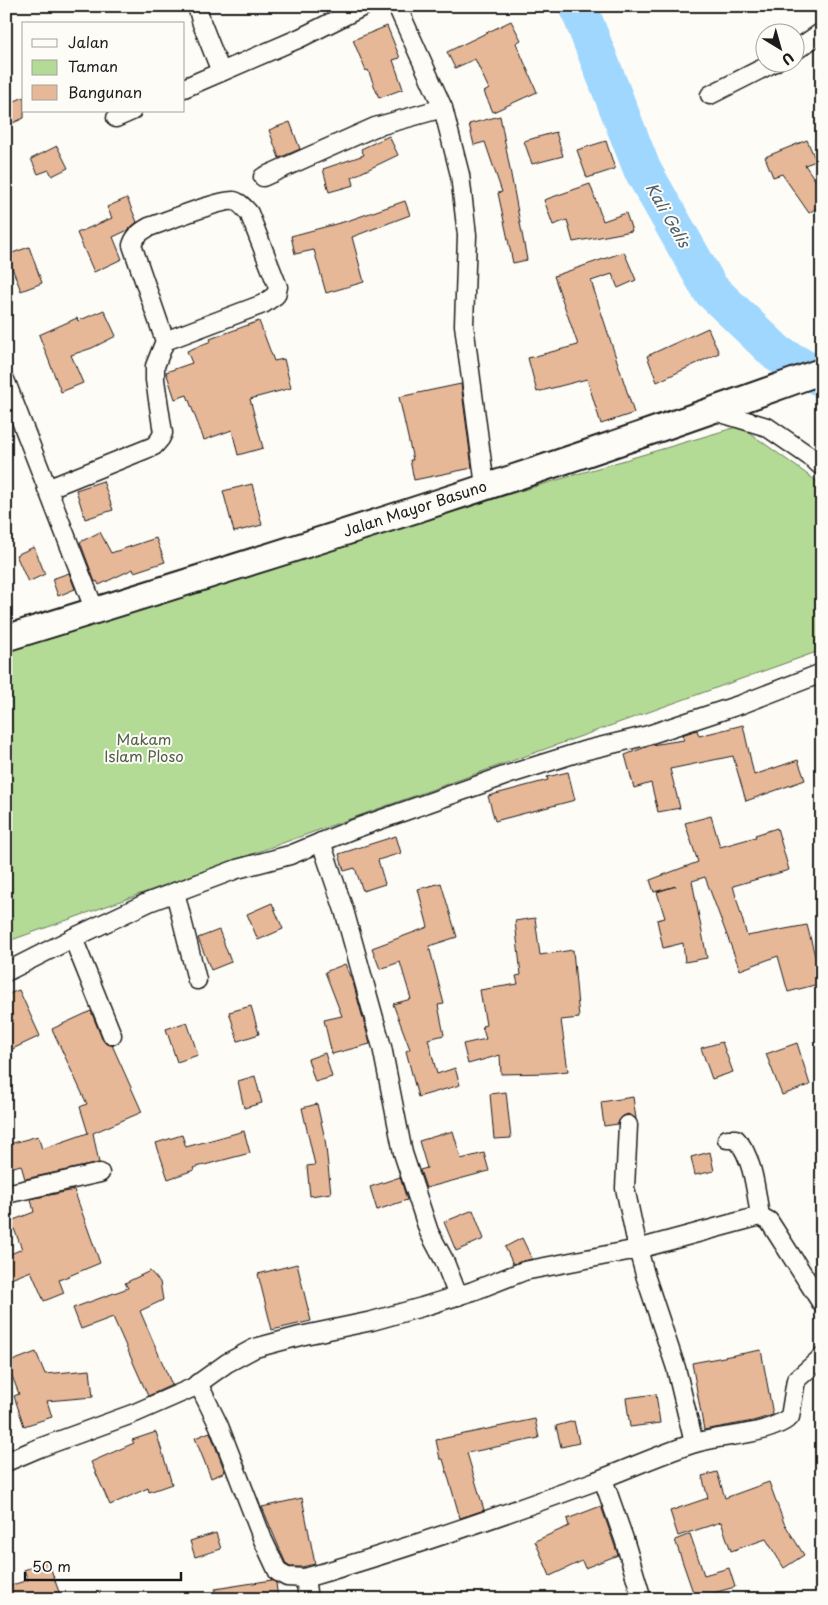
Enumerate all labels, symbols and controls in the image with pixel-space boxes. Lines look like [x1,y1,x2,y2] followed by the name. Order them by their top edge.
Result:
[22,22,185,112] legend
[756,22,806,72] north arrow
[68,30,109,53] text: Jalan
[778,47,799,70] text: U
[68,54,118,77] text: Taman
[68,80,142,103] text: Bangunan
[641,178,698,253] water label: Kali Gelis
[340,473,489,542] street label: Jalan Mayor Basuno
[104,727,184,767] park label: Makam Islam Ploso
[25,1550,181,1582] scale bar
[32,1554,71,1577] text: 50 m

